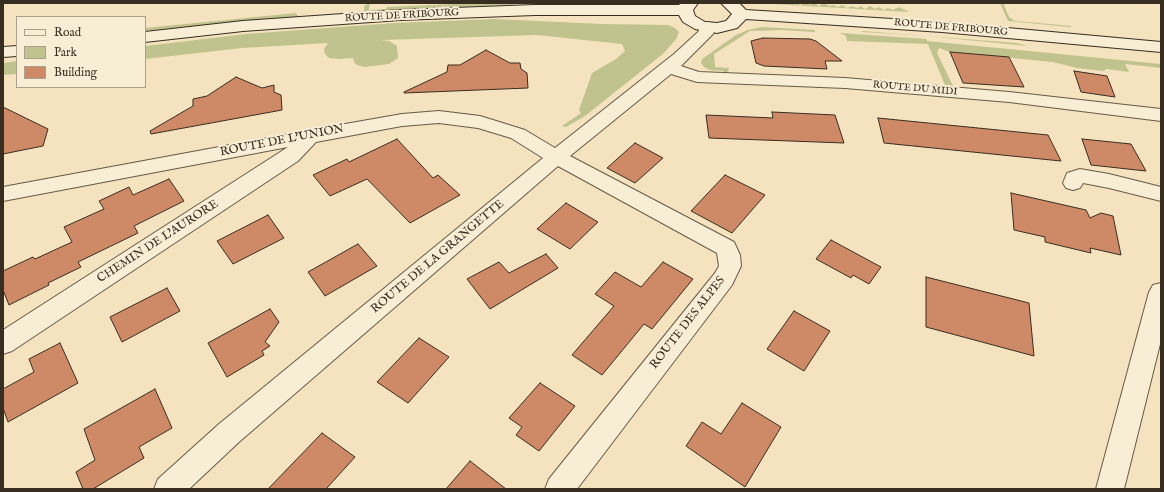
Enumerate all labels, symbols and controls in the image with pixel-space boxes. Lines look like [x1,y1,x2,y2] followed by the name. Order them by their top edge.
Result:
[345,7,459,25] street label: ROUTE DE FRIBOURG
[16,16,146,88] legend
[894,17,1008,39] street label: ROUTE DE FRIBOURG
[54,25,81,40] text: Road
[54,45,77,60] text: Park
[54,65,97,80] text: Building
[872,79,958,99] street label: ROUTE DU MIDI
[219,122,345,160] street label: ROUTE DE L'UNION
[95,197,221,287] street label: CHEMIN DE L'AURORE
[369,197,507,317] street label: ROUTE DE LA GRANGETTE
[647,274,729,372] street label: ROUTE DES ALPES

